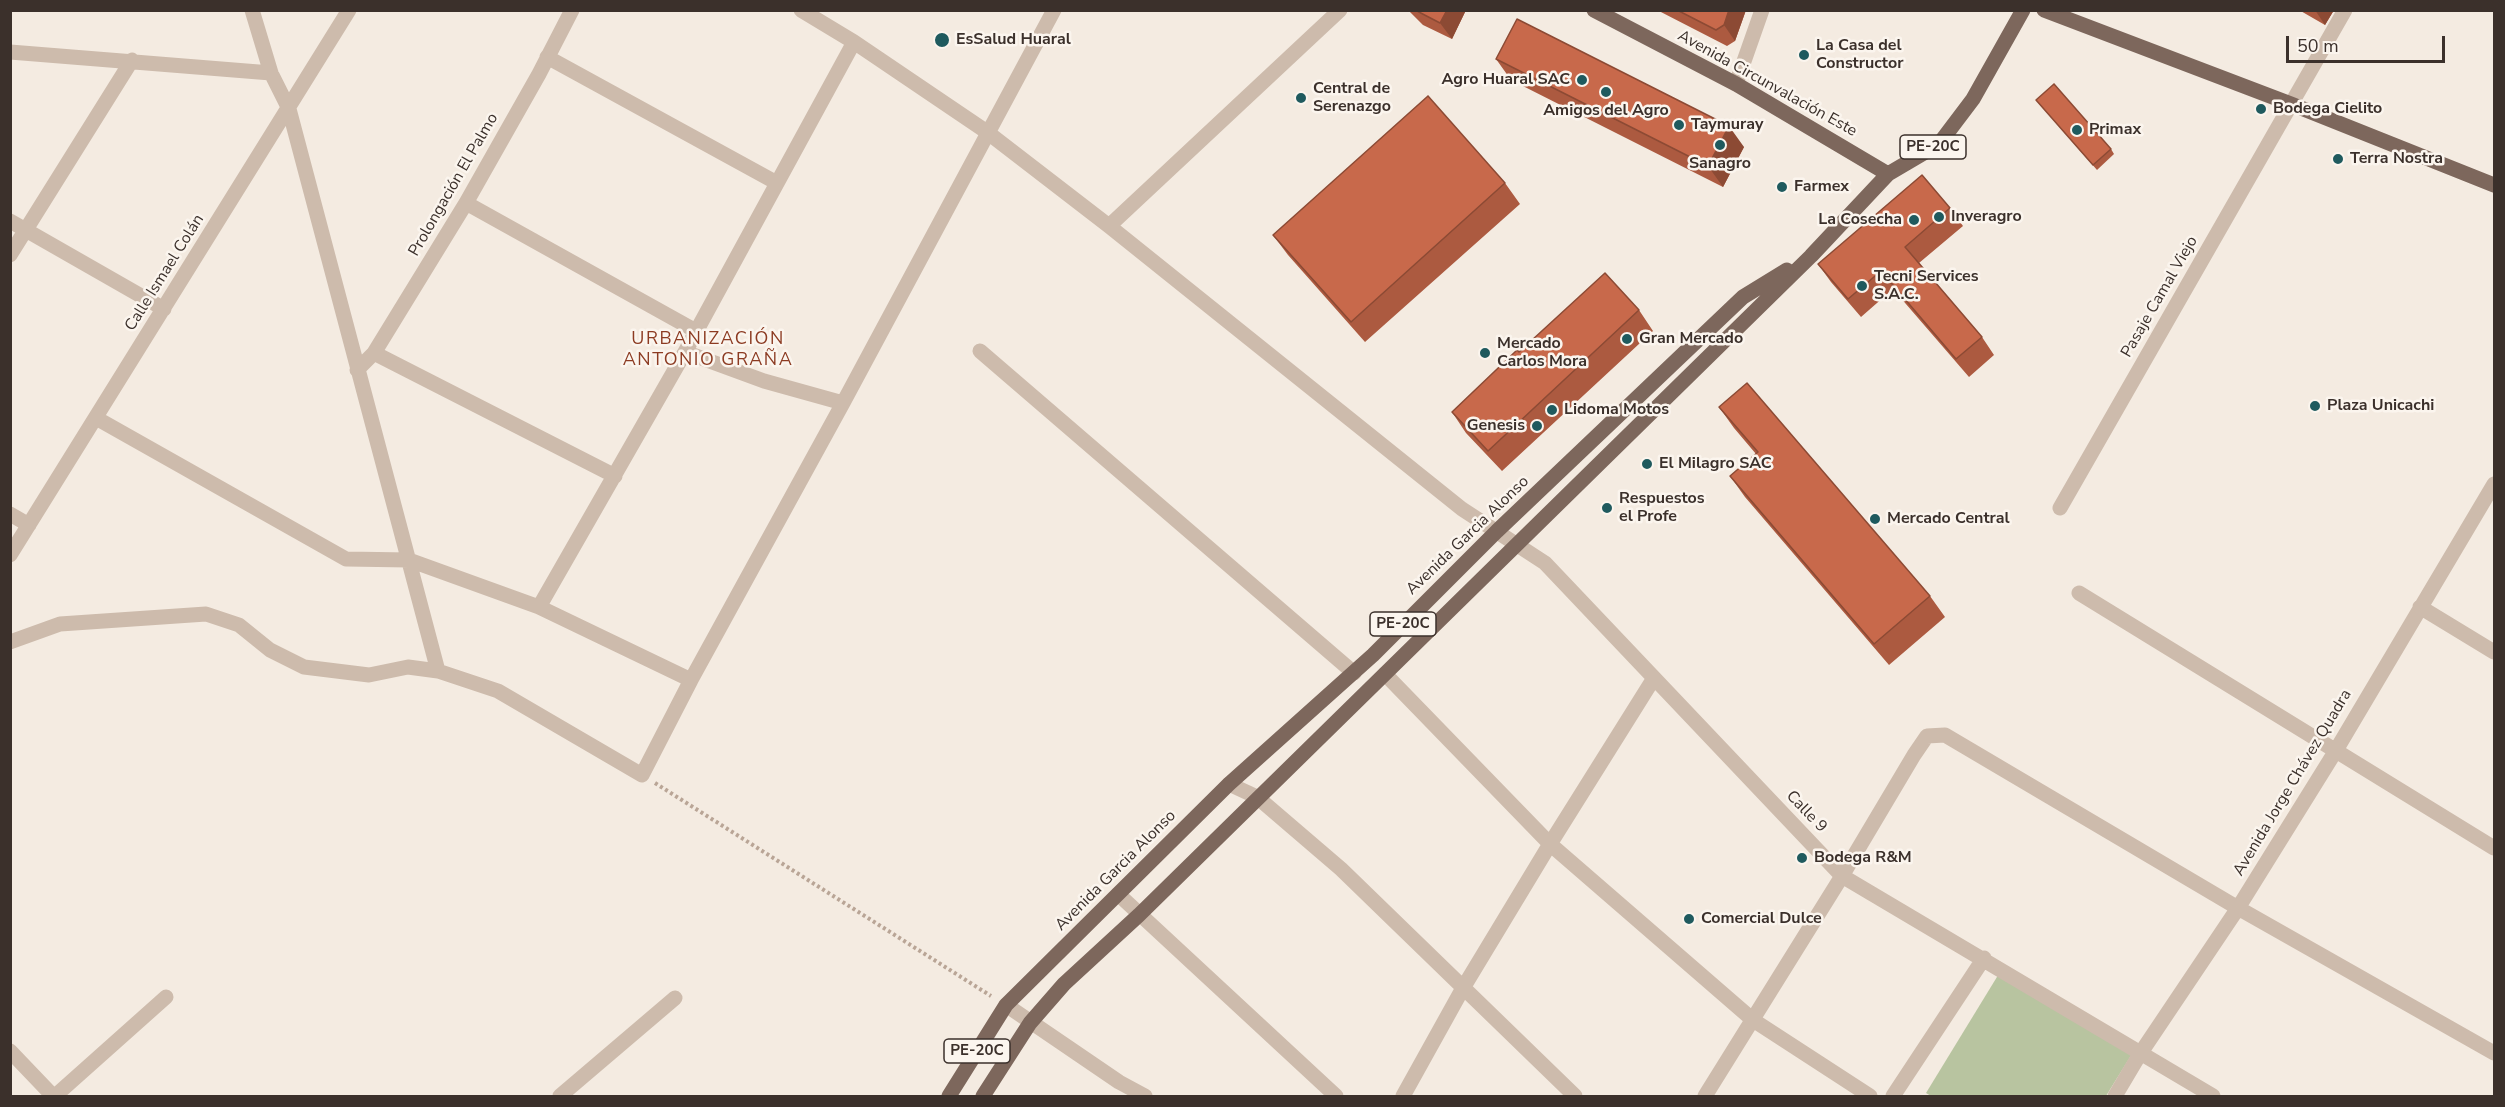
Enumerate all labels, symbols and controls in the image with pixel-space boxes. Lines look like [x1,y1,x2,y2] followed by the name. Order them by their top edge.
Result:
[2289,24,2448,62] scale bar
[1674,27,1860,141] street label: Avenida Circunvalación Este
[956,30,1071,50] place label: EsSalud Huaral
[933,31,951,49] marker: EsSalud Huaral
[2297,34,2339,58] text: 50 m
[1816,36,1903,74] place label: La Casa del Constructor
[1797,48,1811,62] marker: La Casa del Constructor
[1442,70,1570,90] place label: Agro Huaral SAC
[1575,73,1589,87] marker: Agro Huaral SAC
[1313,79,1391,117] place label: Central de Serenazgo
[1599,85,1613,99] marker: Amigos del Agro
[1294,91,1308,105] marker: Central de Serenazgo
[2273,99,2382,119] place label: Bodega Cielito
[1543,101,1669,121] place label: Amigos del Agro
[2254,102,2268,116] marker: Bodega Cielito
[405,110,503,260] street label: Prolongación El Palmo
[1691,115,1763,135] place label: Taymuray
[1672,118,1686,132] marker: Taymuray
[2089,120,2141,140] place label: Primax
[2070,123,2084,137] marker: Primax
[1900,135,1966,159] road number: PE-20C
[1713,138,1727,152] marker: Sanagro
[2350,149,2443,169] place label: Terra Nostra
[2331,152,2345,166] marker: Terra Nostra
[1689,154,1751,174] place label: Sanagro
[1794,177,1849,197] place label: Farmex
[1775,180,1789,194] marker: Farmex
[1951,207,2022,227] place label: Inveragro
[1818,210,1902,230] place label: La Cosecha
[1932,210,1946,224] marker: Inveragro
[121,211,209,335] street label: Calle Ismael Colán
[1907,213,1921,227] marker: La Cosecha
[2118,233,2202,361] street label: Pasaje Camal Viejo
[1874,267,1979,305] place label: Tecni Services S.A.C.
[1855,279,1869,293] marker: Tecni Services S.A.C.
[623,329,793,372] district label: URBANIZACIÓN ANTONIO GRAÑA
[1639,329,1743,349] place label: Gran Mercado
[1620,332,1634,346] marker: Gran Mercado
[1497,334,1587,372] place label: Mercado Carlos Mora
[1478,346,1492,360] marker: Mercado Carlos Mora
[2327,396,2434,416] place label: Plaza Unicachi
[2308,399,2322,413] marker: Plaza Unicachi
[1564,400,1669,420] place label: Lidoma Motos
[1545,403,1559,417] marker: Lidoma Motos
[1467,416,1525,436] place label: Genesis
[1530,419,1544,433] marker: Genesis
[1659,454,1772,474] place label: El Milagro SAC
[1640,457,1654,471] marker: El Milagro SAC
[1403,473,1533,599] street label: Avenida Garcia Alonso
[1619,489,1705,527] place label: Respuestos el Profe
[1600,501,1614,515] marker: Respuestos el Profe
[1887,509,2010,529] place label: Mercado Central
[1868,512,1882,526] marker: Mercado Central
[1370,612,1436,636] road number: PE-20C
[2230,686,2356,880] street label: Avenida Jorge Chávez Quadra
[1782,787,1830,837] street label: Calle 9
[1052,807,1180,935] street label: Avenida Garcia Alonso
[1814,848,1912,868] place label: Bodega R&M
[1795,851,1809,865] marker: Bodega R&M
[1701,909,1822,929] place label: Comercial Dulce
[1682,912,1696,926] marker: Comercial Dulce
[944,1039,1010,1063] road number: PE-20C

